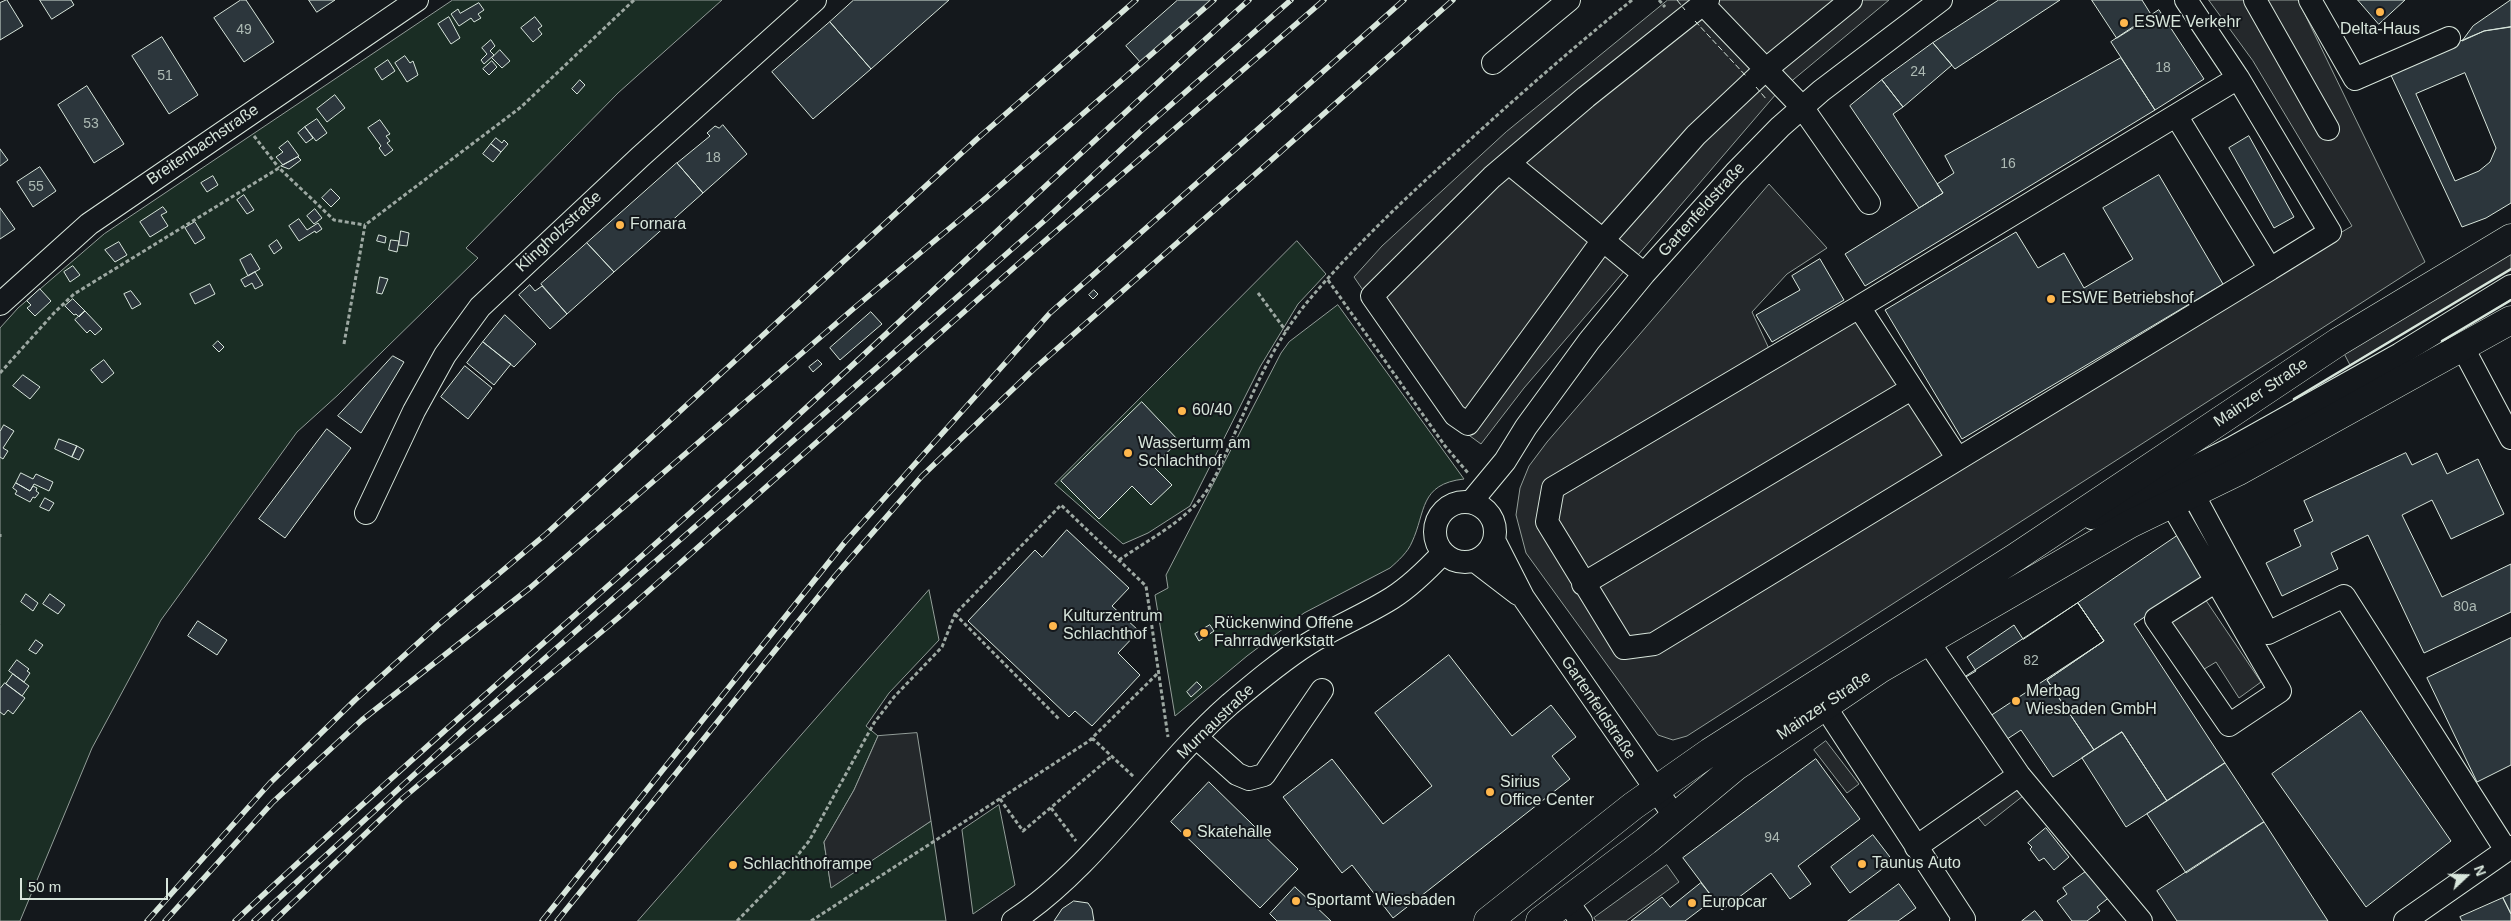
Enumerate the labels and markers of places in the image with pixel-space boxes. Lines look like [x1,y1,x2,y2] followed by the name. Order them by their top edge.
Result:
[2374,6,2386,18] marker: Delta-Haus
[2134,13,2241,33] place label: ESWE Verkehr
[2118,17,2130,29] marker: ESWE Verkehr
[2340,20,2420,40] place label: Delta-Haus
[630,215,686,235] place label: Fornara
[614,219,626,231] marker: Fornara
[2061,289,2194,309] place label: ESWE Betriebshof
[2045,293,2057,305] marker: ESWE Betriebshof
[1192,401,1232,421] place label: 60/40
[1176,405,1188,417] marker: 60/40
[1138,434,1250,472] place label: Wasserturm am Schlachthof
[1122,447,1134,459] marker: Wasserturm am Schlachthof
[1063,607,1163,645] place label: Kulturzentrum Schlachthof
[1214,614,1353,652] place label: Rückenwind Offene Fahrradwerkstatt
[1047,620,1059,632] marker: Kulturzentrum Schlachthof
[1198,627,1210,639] marker: Rückenwind Offene Fahrradwerkstatt
[2026,682,2157,720] place label: Merbag Wiesbaden GmbH
[2010,695,2022,707] marker: Merbag Wiesbaden GmbH
[1500,773,1594,811] place label: Sirius Office Center
[1484,786,1496,798] marker: Sirius Office Center
[1197,823,1272,843] place label: Skatehalle
[1181,827,1193,839] marker: Skatehalle
[1872,854,1961,874] place label: Taunus Auto
[743,855,872,875] place label: Schlachthoframpe
[1856,858,1868,870] marker: Taunus Auto
[727,859,739,871] marker: Schlachthoframpe
[1306,891,1455,911] place label: Sportamt Wiesbaden
[1702,893,1767,913] place label: Europcar
[1290,895,1302,907] marker: Sportamt Wiesbaden
[1686,897,1698,909] marker: Europcar

